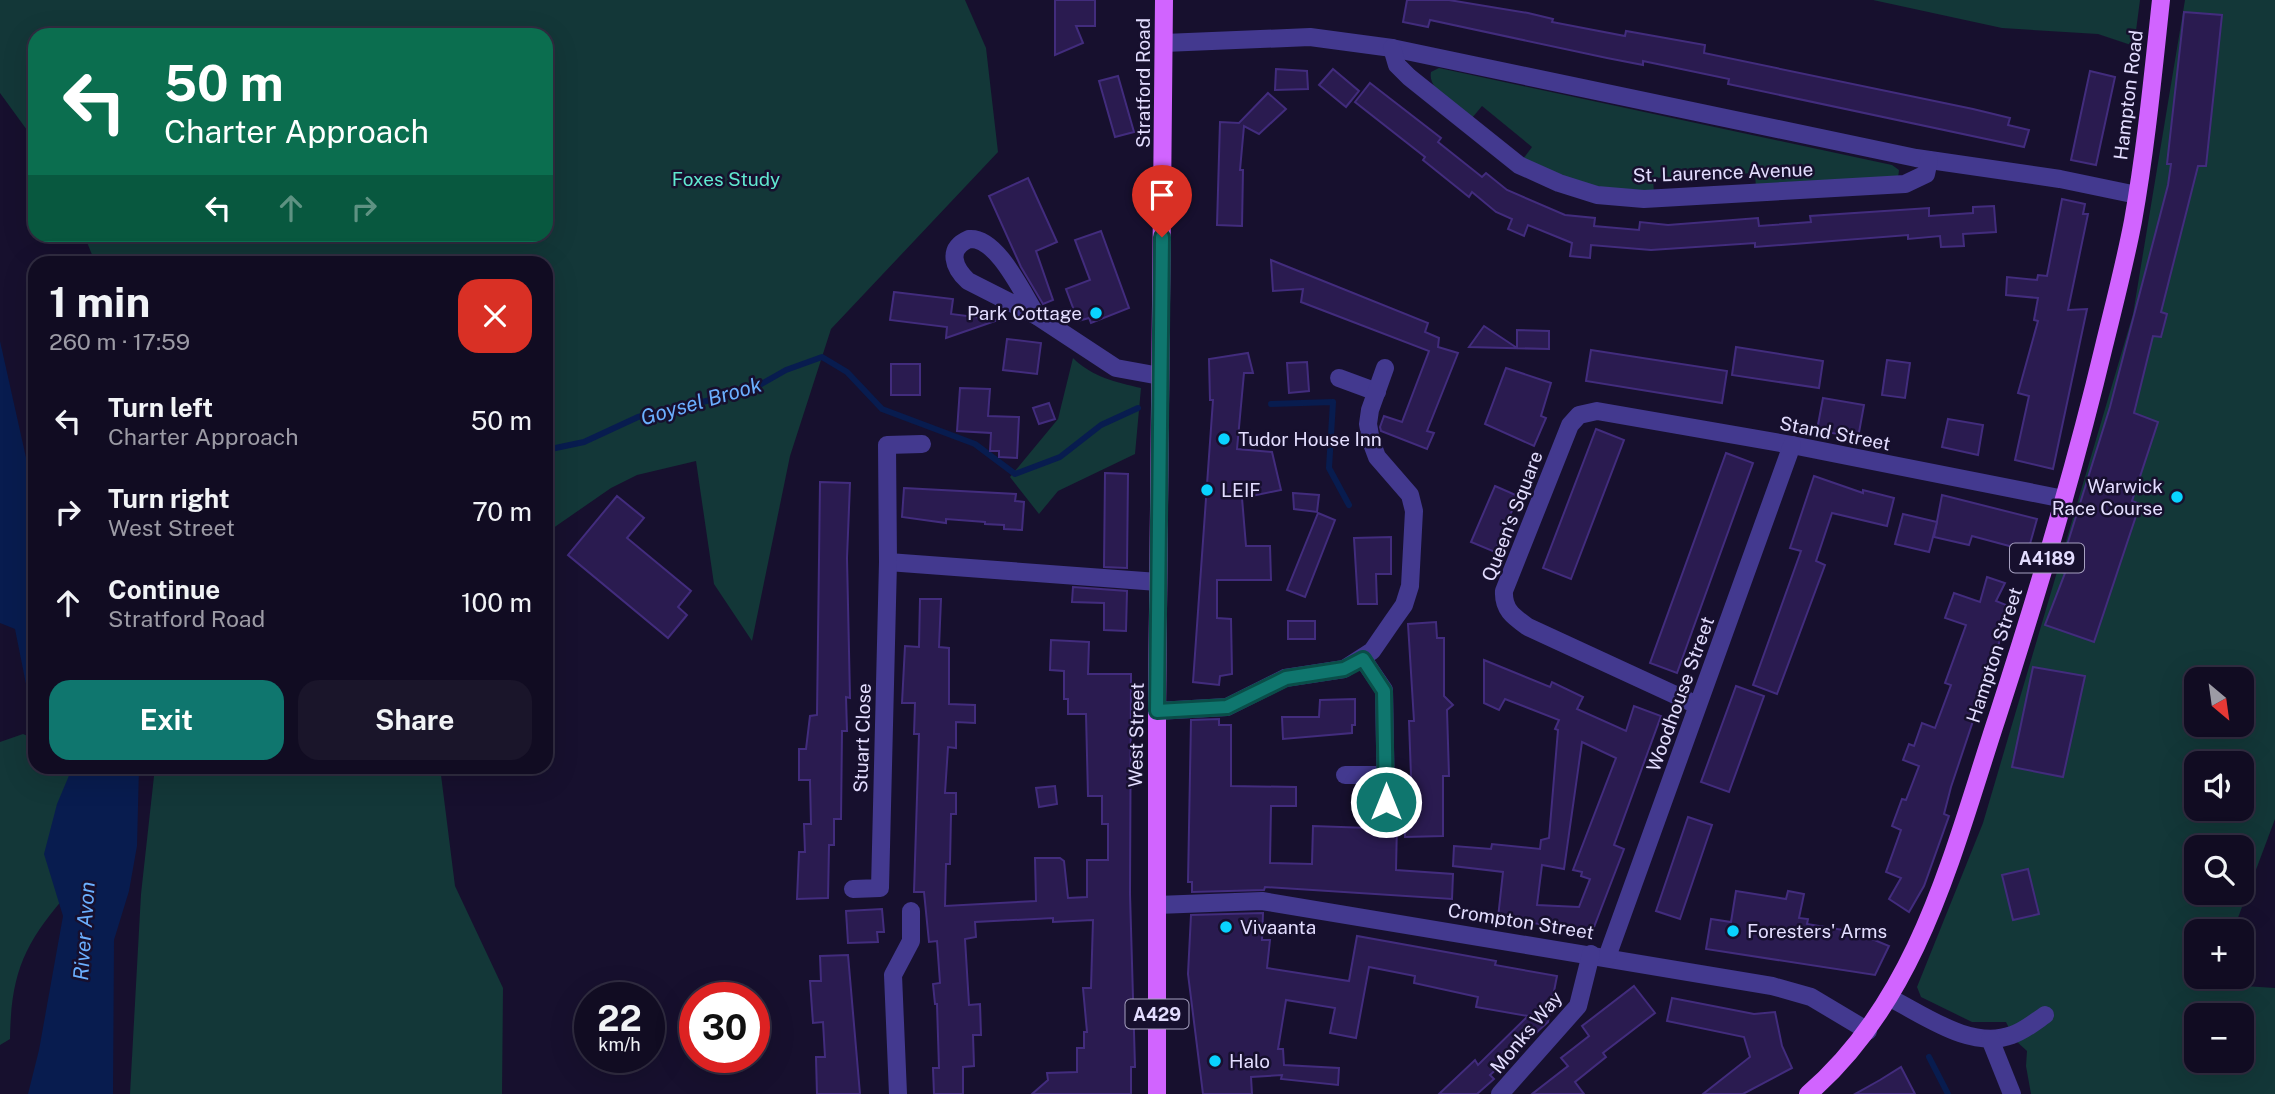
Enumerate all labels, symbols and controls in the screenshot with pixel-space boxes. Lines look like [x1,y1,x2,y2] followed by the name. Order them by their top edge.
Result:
[1132,18,1154,148] street label: Stratford Road
[2109,29,2147,161] street label: Hampton Road
[164,54,284,112] text: 50 m
[49,56,140,147] icon: left
[164,113,429,150] text: Charter Approach
[1632,158,1814,186] street label: St. Laurence Avenue
[1132,165,1192,237] pin
[672,168,780,190] park label: Foxes Study
[1143,176,1181,214] icon: arrive
[199,189,237,227] icon: left
[272,189,310,227] icon: ahead
[345,189,383,227] icon: right
[49,277,150,326] text: 1 min
[458,279,532,353] button: close
[967,302,1082,324] place label: Park Cottage
[1088,305,1104,321] marker: Park Cottage
[49,328,190,355] text: 260 m · 17:59
[637,372,765,430] water label: Goysel Brook
[108,392,213,423] text: Turn left
[49,402,87,440] icon: left
[471,405,532,436] text: 50 m
[1778,411,1892,455] street label: Stand Street
[108,423,298,450] text: Charter Approach
[1238,428,1382,450] place label: Tudor House Inn
[1216,431,1232,447] marker: Tudor House Inn
[1477,448,1547,584] street label: Queen's Square
[2052,475,2163,519] place label: Warwick Race Course
[1221,479,1261,501] place label: LEIF
[1199,482,1215,498] marker: LEIF
[108,483,230,514] text: Turn right
[2169,489,2185,505] marker: Warwick Race Course
[49,493,87,531] icon: right
[472,496,532,527] text: 70 m
[108,514,235,541] text: West Street
[2010,544,2084,572] road number: A4189
[108,574,220,605] text: Continue
[49,584,87,622] icon: ahead
[1962,584,2026,726] street label: Hampton Street
[461,587,532,618] text: 100 m
[108,605,265,632] text: Stratford Road
[1642,614,1718,774] street label: Woodhouse Street
[2184,667,2254,737] north arrow
[2184,667,2254,1073] map controls
[49,680,284,760] button: Exit
[298,680,532,760] button: Share
[1124,682,1148,788] street label: West Street
[849,683,875,793] street label: Stuart Close
[2184,751,2254,821] button: sound
[1349,765,1423,839] position arrow
[2184,835,2254,905] button: search
[68,881,100,981] water label: River Avon
[1446,899,1596,943] street label: Crompton Street
[1240,916,1316,938] place label: Vivaanta
[1218,919,1234,935] marker: Vivaanta
[2184,919,2254,989] button: +
[1747,920,1887,942] place label: Foresters' Arms
[1725,923,1741,939] marker: Foresters' Arms
[679,982,770,1073] speed limit sign: 30
[1485,987,1567,1077] street label: Monks Way
[597,998,642,1039] text: 22
[1126,1000,1188,1028] road number: A429
[2184,1003,2254,1073] button: −
[598,1034,641,1055] text: km/h
[1229,1050,1270,1072] place label: Halo
[1207,1053,1223,1069] marker: Halo

